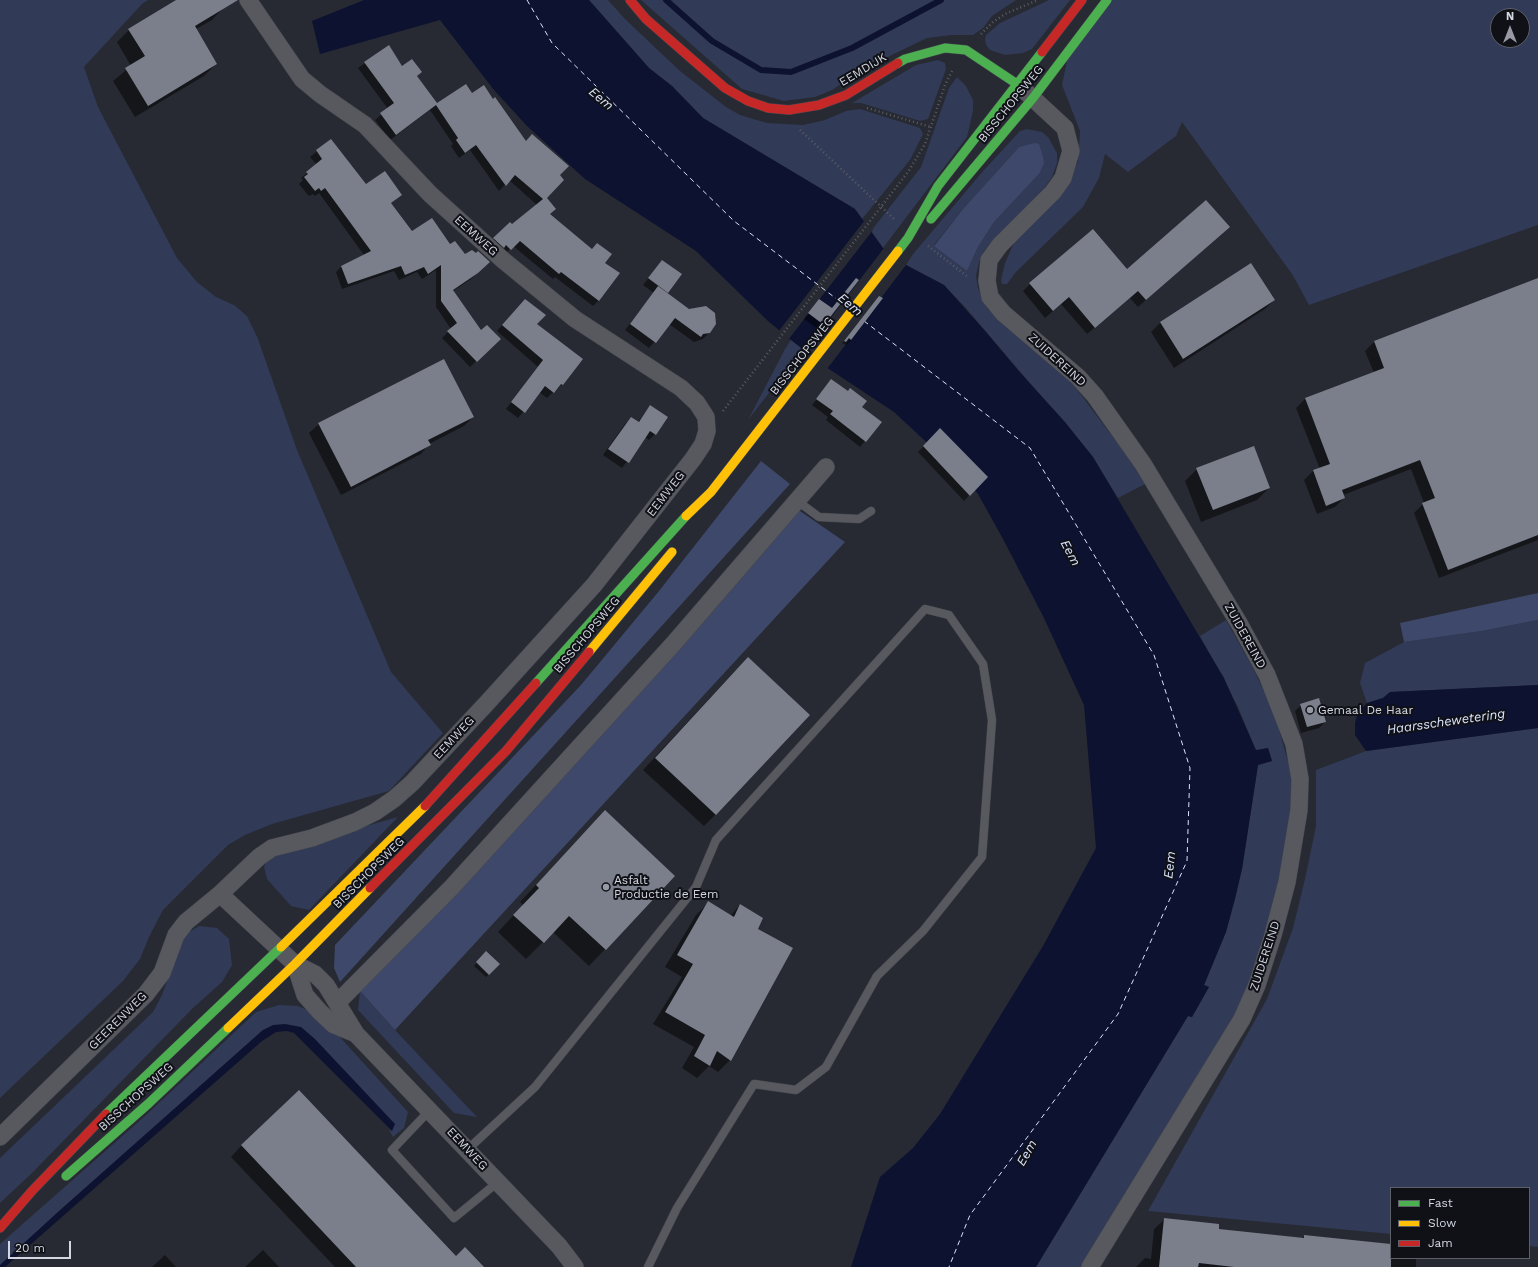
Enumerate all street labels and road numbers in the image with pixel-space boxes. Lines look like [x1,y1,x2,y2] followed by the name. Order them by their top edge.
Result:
[837,50,889,90] street label: EEMDIJK
[975,62,1047,146] street label: BISSCHOPSWEG
[451,213,501,259] street label: EEMWEG
[767,314,837,398] street label: BISSCHOPSWEG
[1025,330,1089,390] street label: ZUIDEREIND
[644,469,688,519] street label: EEMWEG
[551,594,623,676] street label: BISSCHOPSWEG
[1221,601,1269,671] street label: ZUIDEREIND
[431,714,477,762] street label: EEMWEG
[330,834,408,912] street label: BISSCHOPSWEG
[1247,919,1283,993] street label: ZUIDEREIND
[86,989,150,1053] street label: GEERENWEG
[96,1060,176,1134] street label: BISSCHOPSWEG
[444,1125,490,1173] street label: EEMWEG

